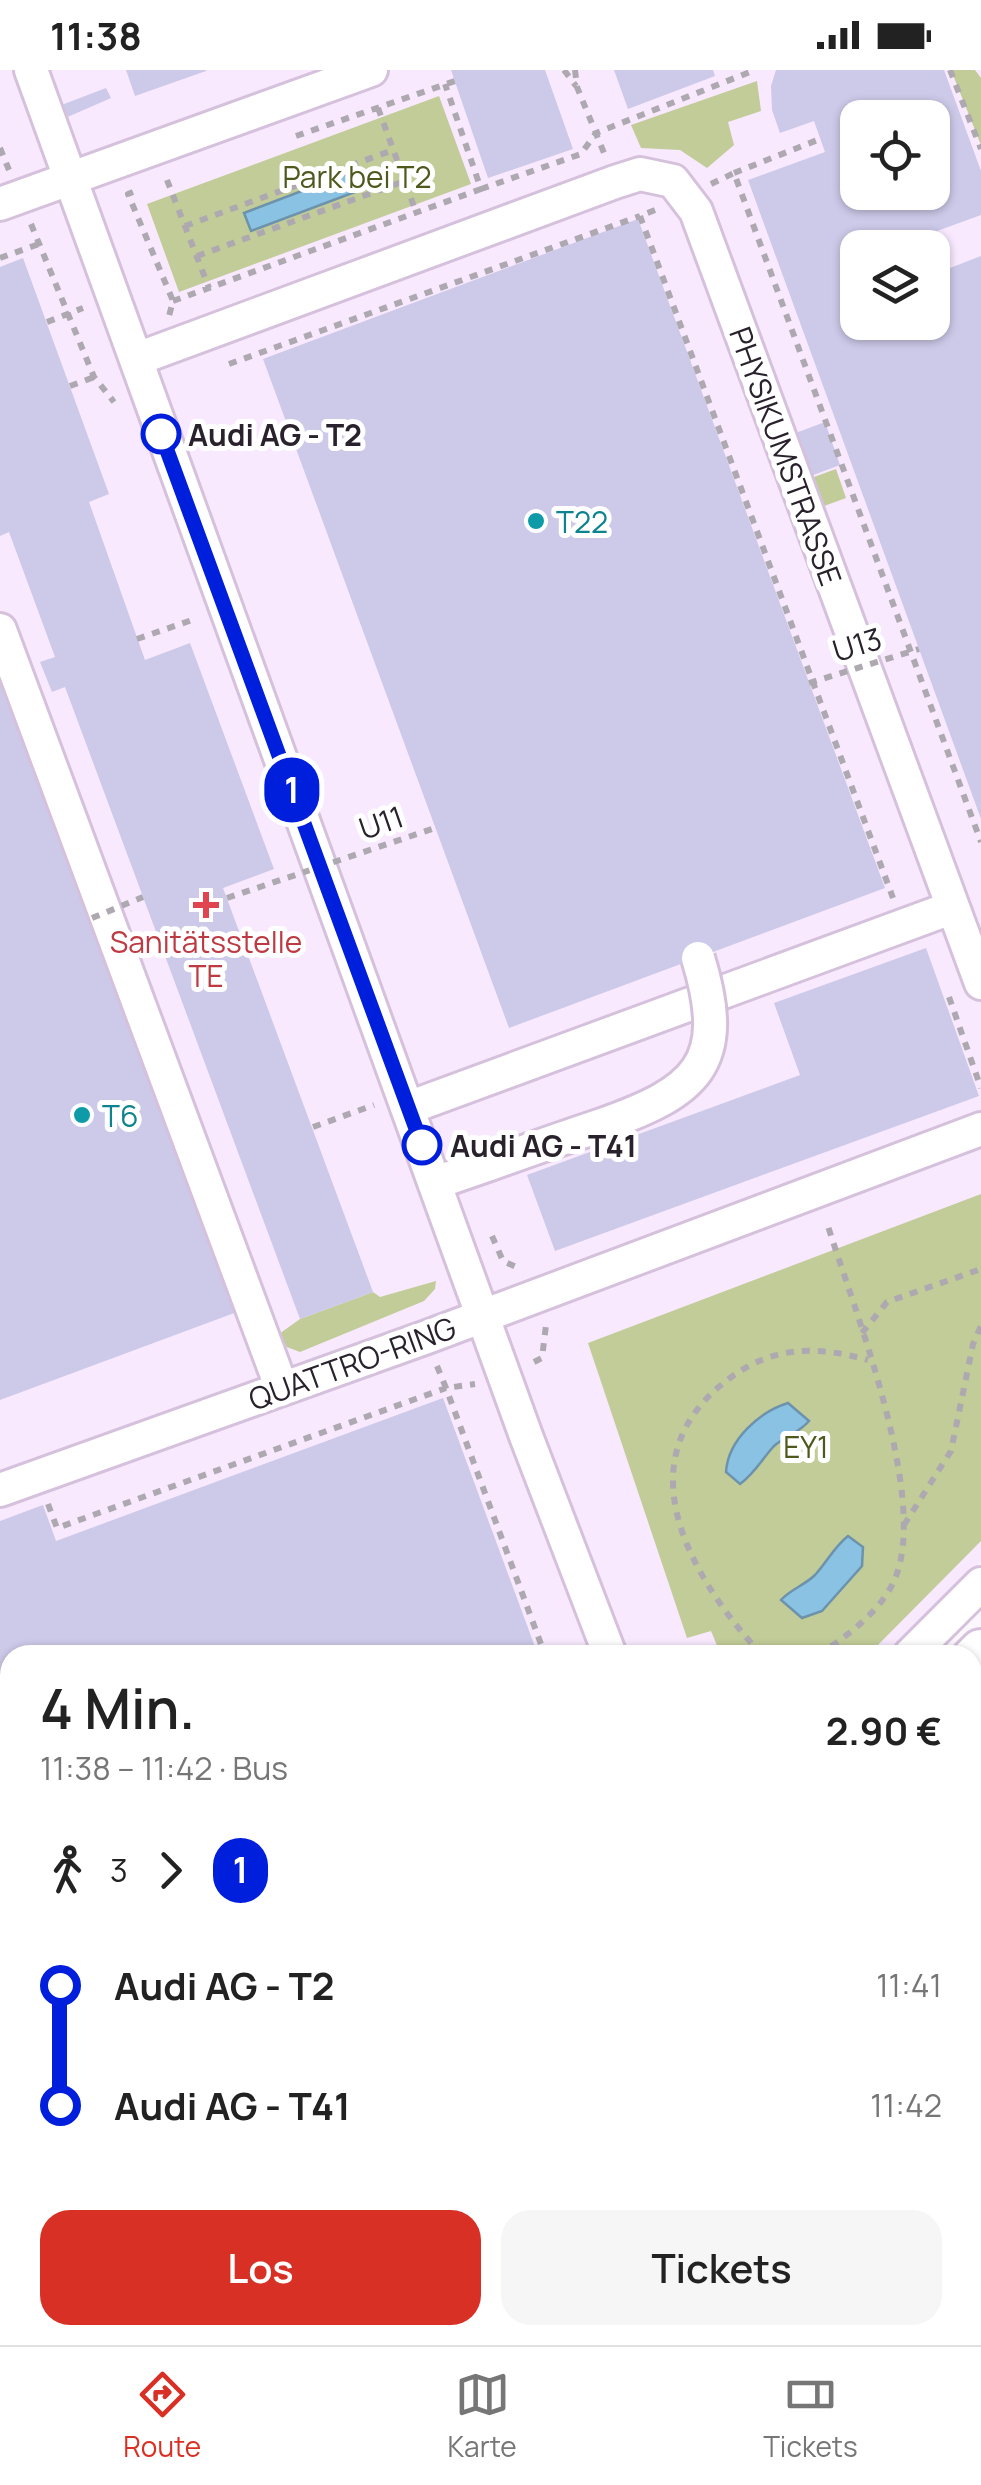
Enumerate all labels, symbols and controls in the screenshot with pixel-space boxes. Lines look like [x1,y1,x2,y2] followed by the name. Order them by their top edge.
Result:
[50,9,142,61] text: 11:38
[840,100,950,340] map controls
[840,100,950,210] button: locate
[282,156,432,197] park label: Park bei T2
[840,230,950,340] button: layers
[720,321,852,591] street label: PHYSIKUMSTRASSE
[188,414,362,455] place label: Audi AG - T2
[142,415,180,453] marker: Audi AG - T2
[556,501,608,542] place label: T22
[525,510,547,532] marker: T22
[827,617,887,671] street label: U13
[260,758,324,822] line badge: 1
[284,766,300,814] text: 1
[353,795,409,849] street label: U11
[193,892,219,918] marker: Sanitätsstelle TE
[110,921,302,996] place label: Sanitätsstelle TE
[102,1095,139,1136] place label: T6
[71,1104,93,1126] marker: T6
[450,1125,637,1166] place label: Audi AG - T41
[403,1126,441,1164] marker: Audi AG - T41
[243,1307,461,1419] street label: QUATTRO-RING
[783,1426,829,1467] park label: EY1
[40,1670,195,1746] text: 4 Min.
[826,1704,942,1756] text: 2.90 €
[40,1746,288,1790] text: 11:38 – 11:42 · Bus
[40,1843,95,1898] icon: walk
[143,1843,198,1898] icon: forward
[233,1846,248,1894] text: 1
[110,1848,128,1892] text: 3
[114,1959,334,2011] text: Audi AG - T2
[876,1963,942,2007] text: 11:41
[114,2079,351,2131] text: Audi AG - T41
[870,2083,942,2127] text: 11:42
[40,2210,481,2325] button: Los
[501,2210,942,2325] button: Tickets
[123,2367,201,2465] tab: Route
[447,2367,517,2465] tab: Karte
[763,2367,858,2465] tab: Tickets

